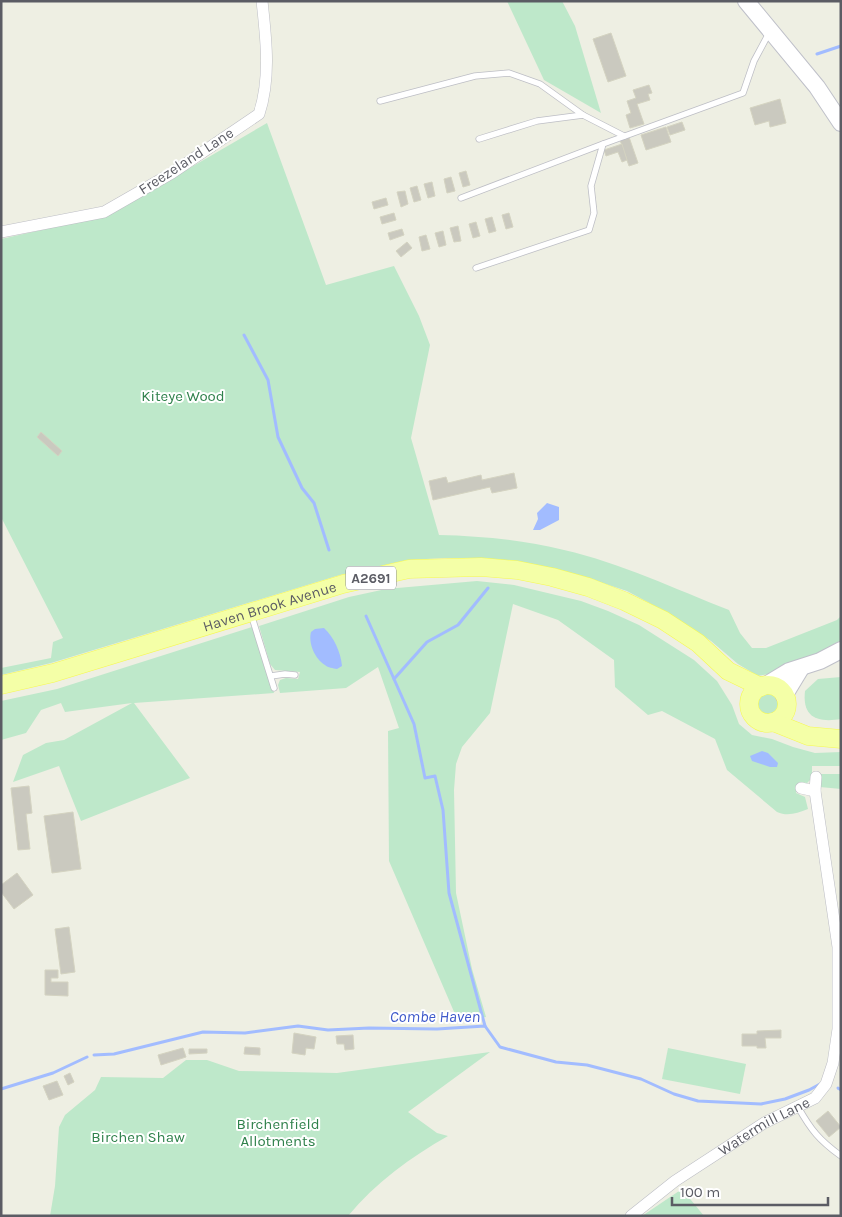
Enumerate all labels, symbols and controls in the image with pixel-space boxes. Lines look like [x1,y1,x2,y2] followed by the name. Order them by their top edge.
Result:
[135,124,237,198] street label: Freezeland Lane
[141,387,225,405] park label: Kiteye Wood
[346,566,396,590] road number: A2691
[201,578,339,635] street label: Haven Brook Avenue
[390,1007,480,1026] water label: Combe Haven
[715,1093,813,1159] street label: Watermill Lane
[236,1115,320,1150] park label: Birchenfield Allotments
[91,1128,185,1146] park label: Birchen Shaw
[672,1174,828,1206] scale bar
[680,1183,720,1201] text: 100 m

